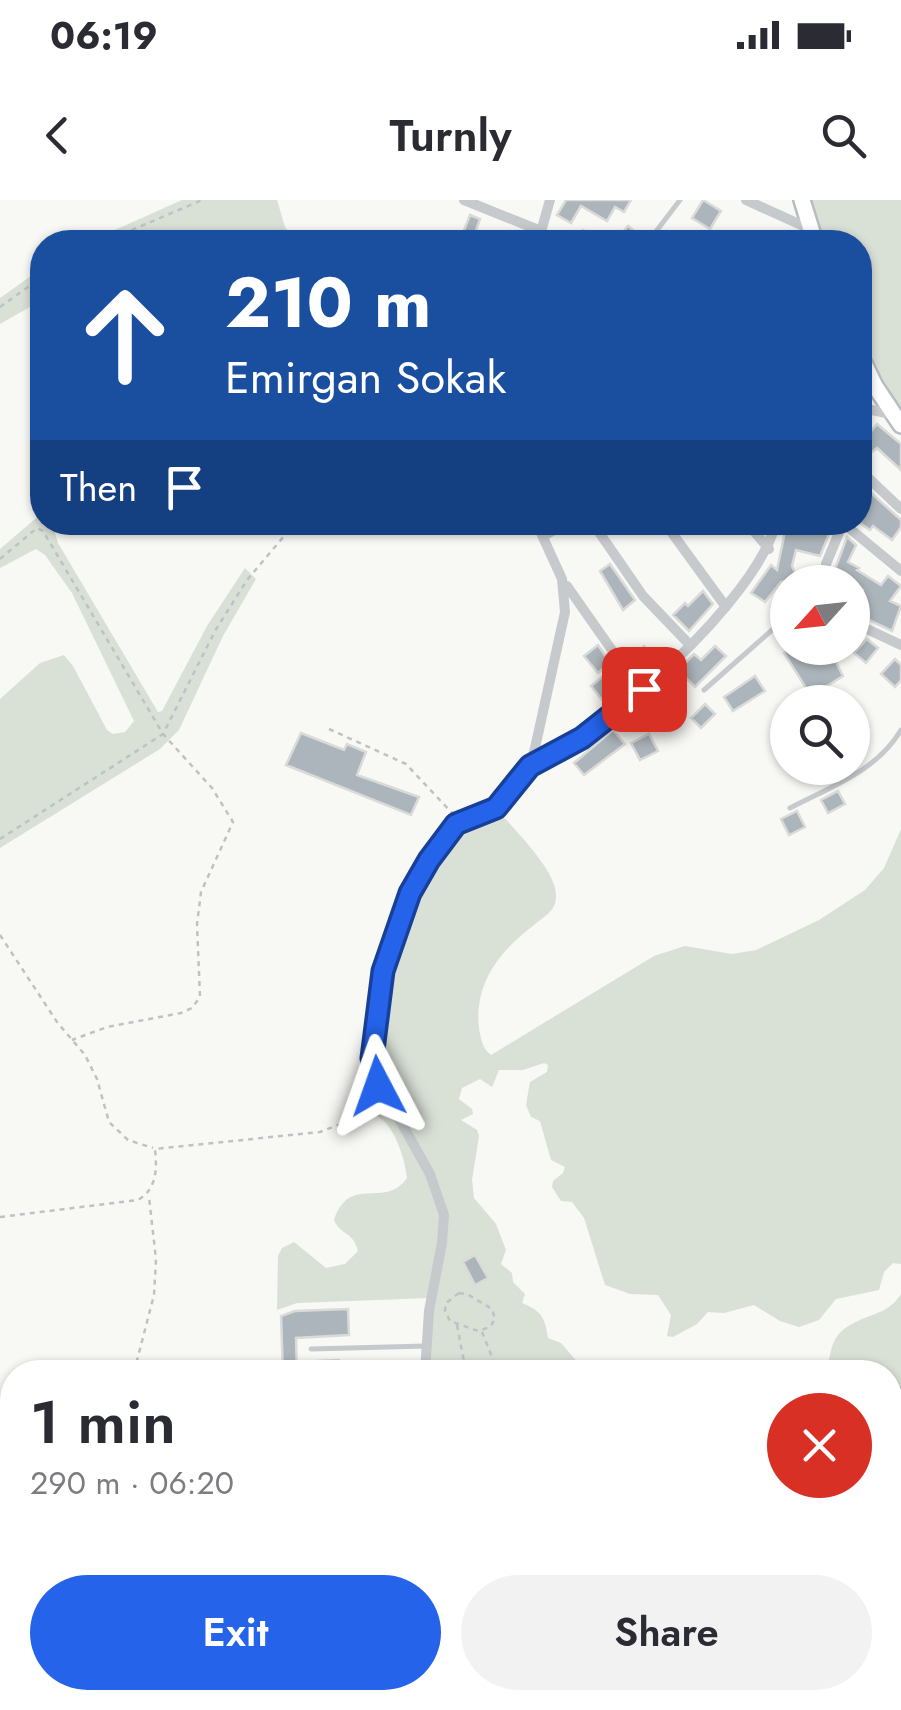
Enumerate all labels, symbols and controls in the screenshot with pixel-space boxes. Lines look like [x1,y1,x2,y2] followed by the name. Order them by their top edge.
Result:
[50,8,158,63] text: 06:19
[389,103,512,168] text: Turnly
[30,108,85,163] icon: back
[816,108,871,163] icon: search
[225,252,431,353] text: 210 m
[60,270,190,400] icon: ahead
[225,345,506,410] text: Emirgan Sokak
[60,460,137,515] text: Then
[157,460,212,515] icon: arrive
[770,565,870,665] north arrow
[770,565,870,785] map controls
[602,647,687,732] pin
[617,662,672,717] icon: arrive
[770,685,870,785] button: search
[326,1034,430,1138] position arrow
[30,1379,176,1466] text: 1 min
[767,1393,872,1498] button: close
[30,1460,234,1506] text: 290 m · 06:20
[30,1575,441,1690] button: Exit
[461,1575,872,1690] button: Share

